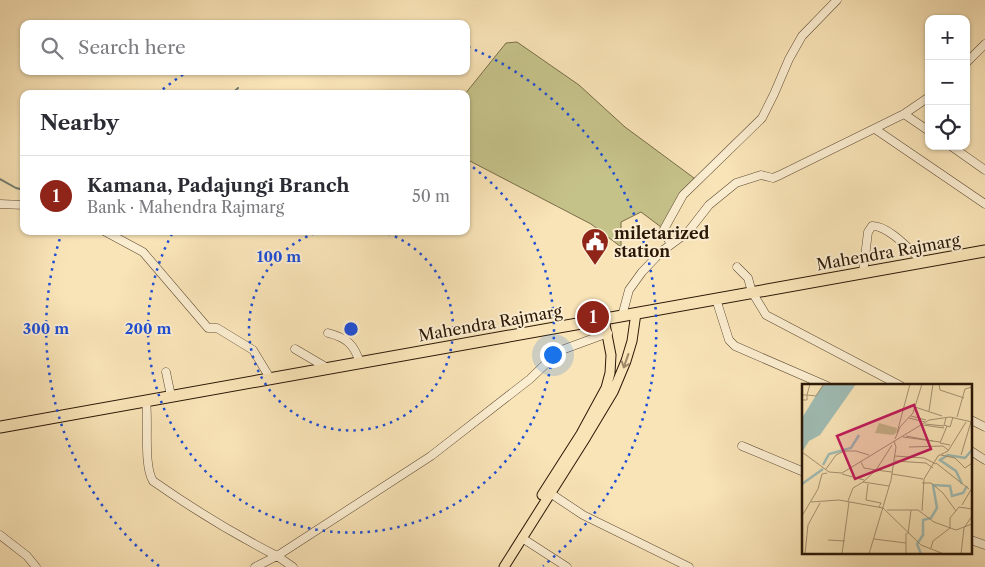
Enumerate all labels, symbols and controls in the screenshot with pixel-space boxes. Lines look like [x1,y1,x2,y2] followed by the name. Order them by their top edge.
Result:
[925,15,970,150] map controls
[925,15,970,60] button: +
[20,20,470,75] search box
[38,34,66,62] icon: search
[78,36,186,59] text: Search here
[925,60,970,105] button: −
[925,105,970,150] button: locate
[40,110,119,135] text: Nearby
[87,174,350,197] text: Kamana, Padajungi Branch
[52,186,60,206] text: 1
[412,186,450,206] text: 50 m
[87,197,284,217] text: Bank · Mahendra Rajmarg
[614,223,710,261] place label: miletarized station
[580,227,610,266] public building icon: miletarized station
[815,229,962,274] street label: Mahendra Rajmarg
[257,247,301,266] text: 100 m
[577,298,609,336] pin: 1
[417,300,564,345] street label: Mahendra Rajmarg
[23,319,69,338] text: 300 m
[125,319,171,338] text: 200 m
[342,320,360,338] centre of rings
[540,342,566,368] your location
[621,352,630,368] one-way arrow
[802,384,972,554] inset map

